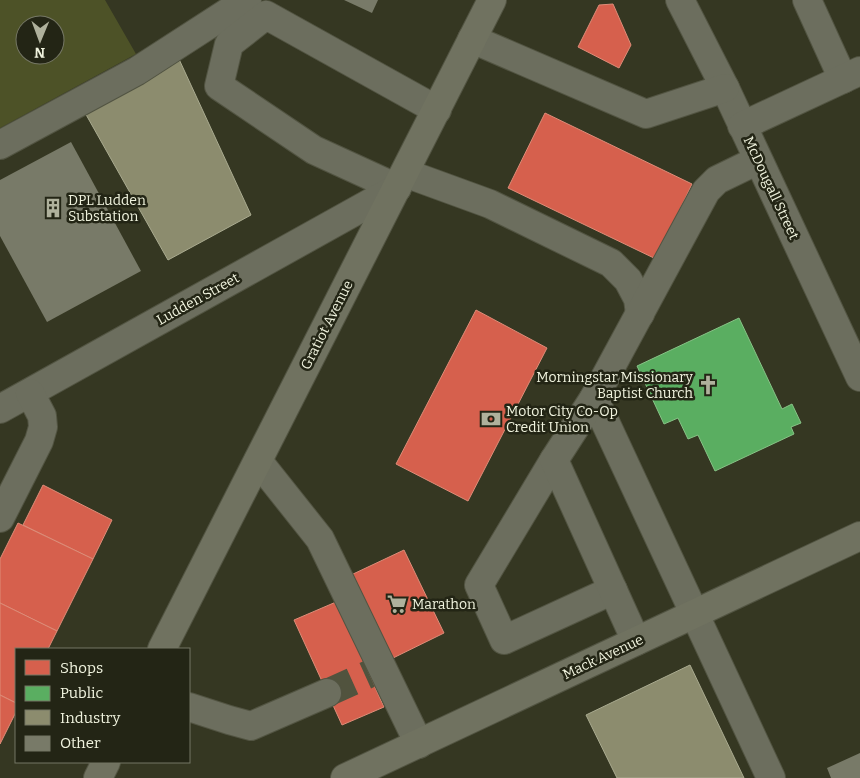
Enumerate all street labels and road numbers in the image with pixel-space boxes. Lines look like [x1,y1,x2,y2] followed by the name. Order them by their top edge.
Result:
[740,134,802,242] street label: McDougall Street
[154,269,242,329] street label: Ludden Street
[297,277,357,373] street label: Gratiot Avenue
[560,631,646,683] street label: Mack Avenue

